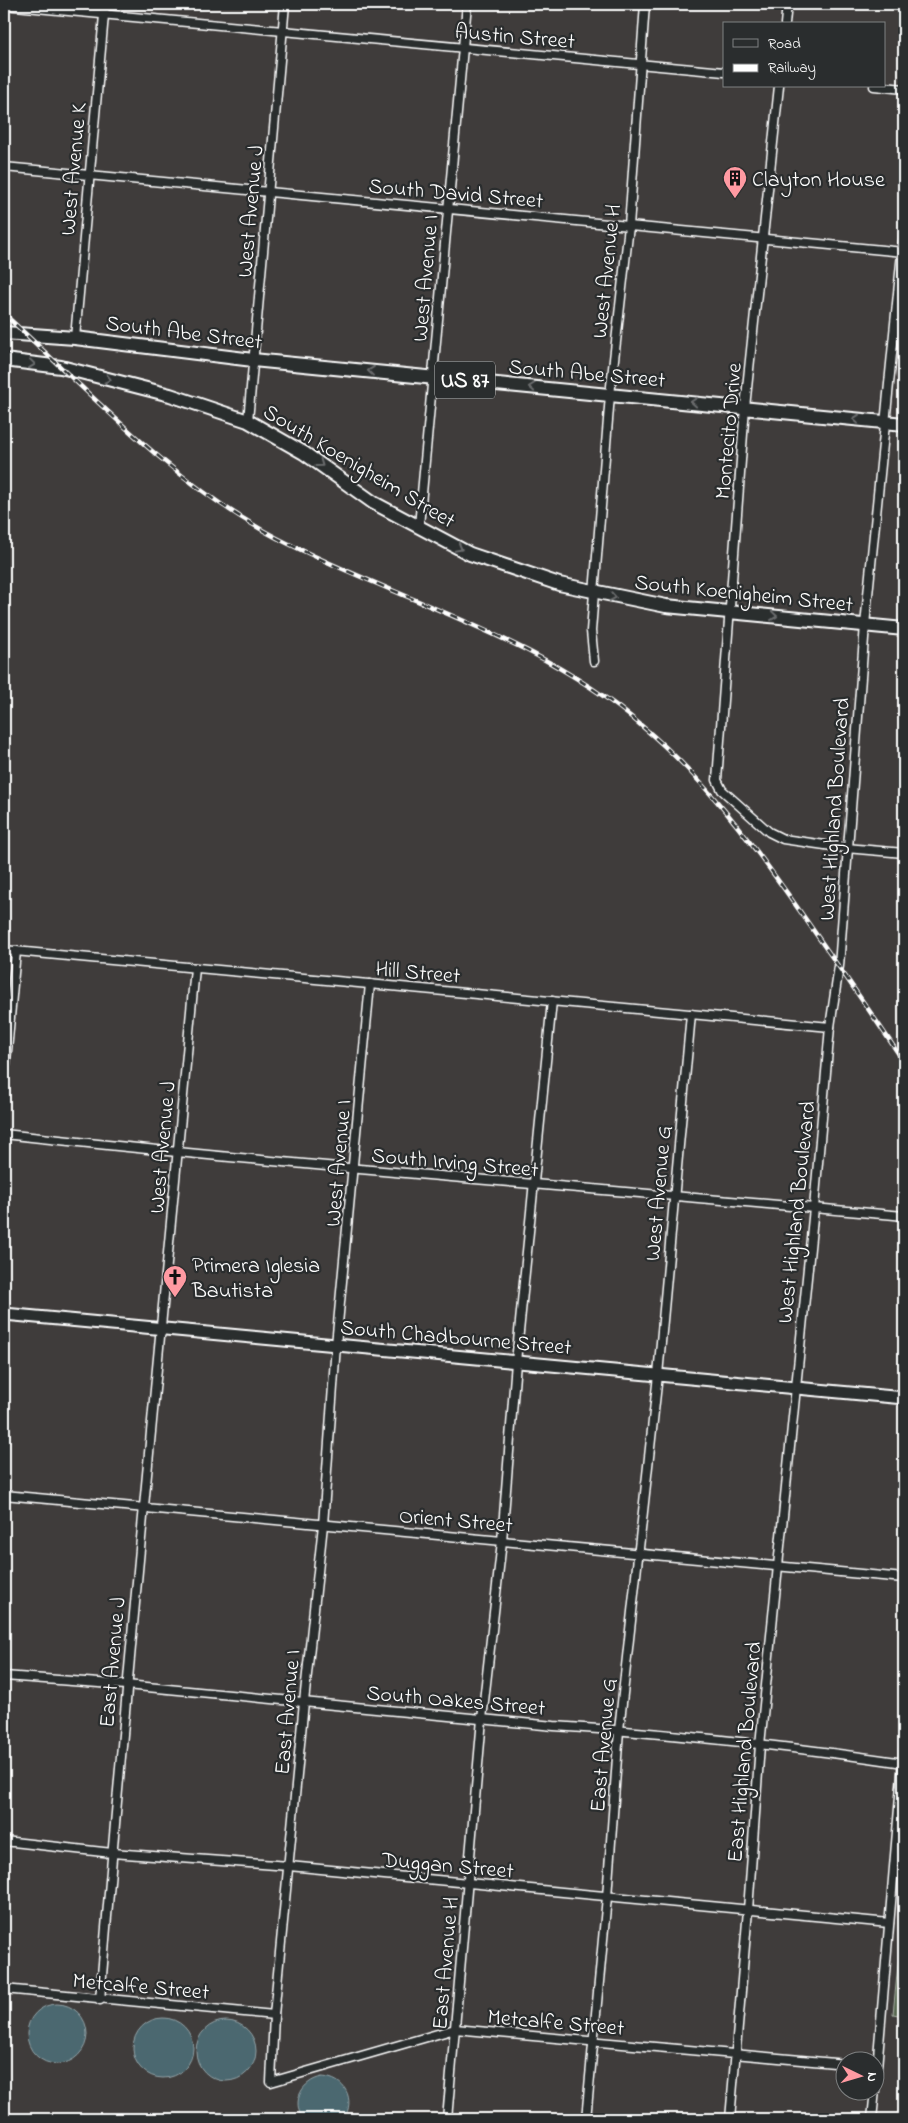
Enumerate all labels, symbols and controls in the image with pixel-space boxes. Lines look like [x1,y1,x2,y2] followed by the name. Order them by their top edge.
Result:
[453,17,577,59] street label: Austin Street
[723,22,886,88] legend
[768,33,801,55] text: Road
[768,57,816,80] text: Railway
[53,101,97,237] street label: West Avenue K
[230,144,274,279] street label: West Avenue J
[722,165,748,199] building icon: Clayton House
[752,165,885,198] place label: Clayton House
[367,171,545,219] street label: South David Street
[585,202,631,340] street label: West Avenue H
[405,213,448,343] street label: West Avenue I
[104,309,264,360] street label: South Abe Street
[507,352,667,398] street label: South Abe Street
[29,358,37,369] one-way arrow
[435,362,495,398] road number: US 87
[708,362,752,501] street label: Montecito Drive
[366,366,374,377] one-way arrow
[104,373,113,384] one-way arrow
[528,382,536,393] one-way arrow
[256,397,461,539] street label: South Koenigheim Street
[690,397,698,408] one-way arrow
[851,414,859,425] one-way arrow
[314,458,323,467] one-way arrow
[453,542,462,552] one-way arrow
[633,568,855,623] street label: South Koenigheim Street
[609,591,617,601] one-way arrow
[770,610,778,621] one-way arrow
[812,697,861,922] street label: West Highland Boulevard
[374,954,462,994] street label: Hill Street
[142,1080,186,1215] street label: West Avenue J
[318,1098,361,1228] street label: West Avenue I
[770,1100,827,1325] street label: West Highland Boulevard
[638,1124,682,1262] street label: West Avenue G
[370,1141,540,1188] street label: South Irving Street
[191,1251,320,1308] place label: Primera Iglesia Bautista
[162,1264,188,1298] church icon: Primera Iglesia Bautista
[339,1313,573,1365] street label: South Chadbourne Street
[397,1501,515,1543] street label: Orient Street
[92,1595,136,1729] street label: East Avenue J
[720,1640,773,1864] street label: East Highland Boulevard
[268,1648,310,1776] street label: East Avenue I
[583,1677,627,1814] street label: East Avenue G
[365,1678,547,1726] street label: South Oakes Street
[379,1845,516,1890] street label: Duggan Street
[425,1895,469,2031] street label: East Avenue H
[71,1966,211,2010] street label: Metcalfe Street
[486,2002,626,2046] street label: Metcalfe Street
[836,2050,886,2100] north arrow
[861,2071,882,2083] text: N

